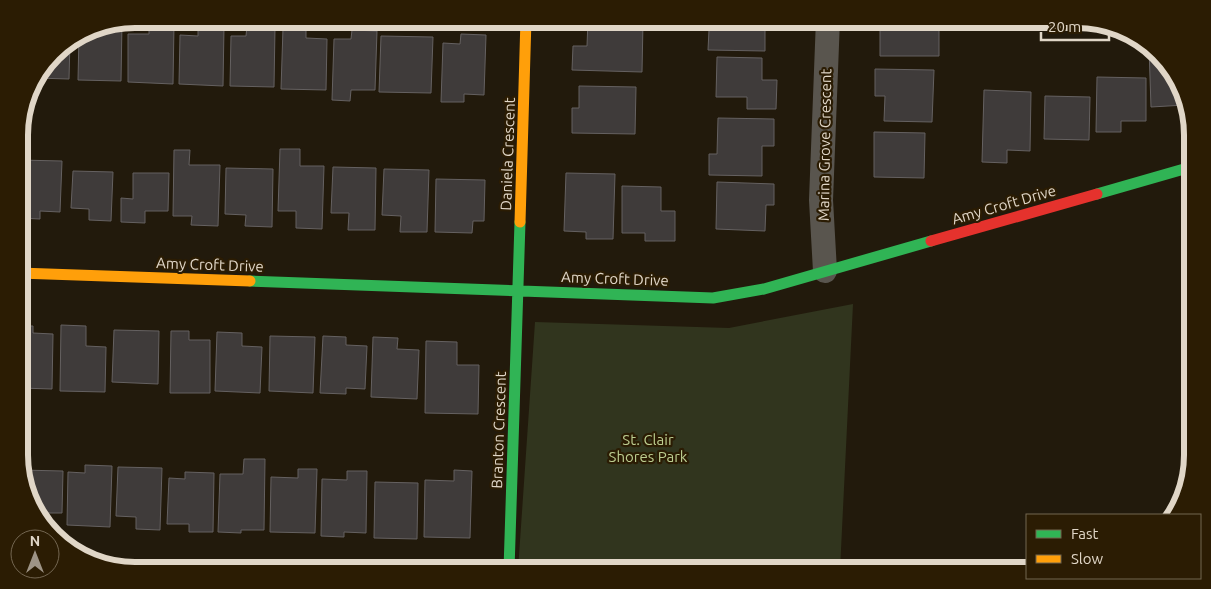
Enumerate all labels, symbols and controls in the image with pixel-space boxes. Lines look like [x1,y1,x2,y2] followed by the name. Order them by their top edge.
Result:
[1041,10,1108,42] scale bar
[1048,18,1081,35] text: 20 m
[815,69,834,221] street label: Marina Grove Crescent
[497,97,518,211] street label: Daniela Crescent
[950,182,1058,228] street label: Amy Croft Drive
[156,254,264,275] street label: Amy Croft Drive
[561,268,669,289] street label: Amy Croft Drive
[488,371,509,489] street label: Branton Crescent
[609,431,688,465] park label: St. Clair Shores Park
[1026,514,1201,579] legend
[1071,525,1099,542] text: Fast
[10,529,60,579] north arrow
[30,533,40,549] text: N
[1071,550,1104,567] text: Slow

